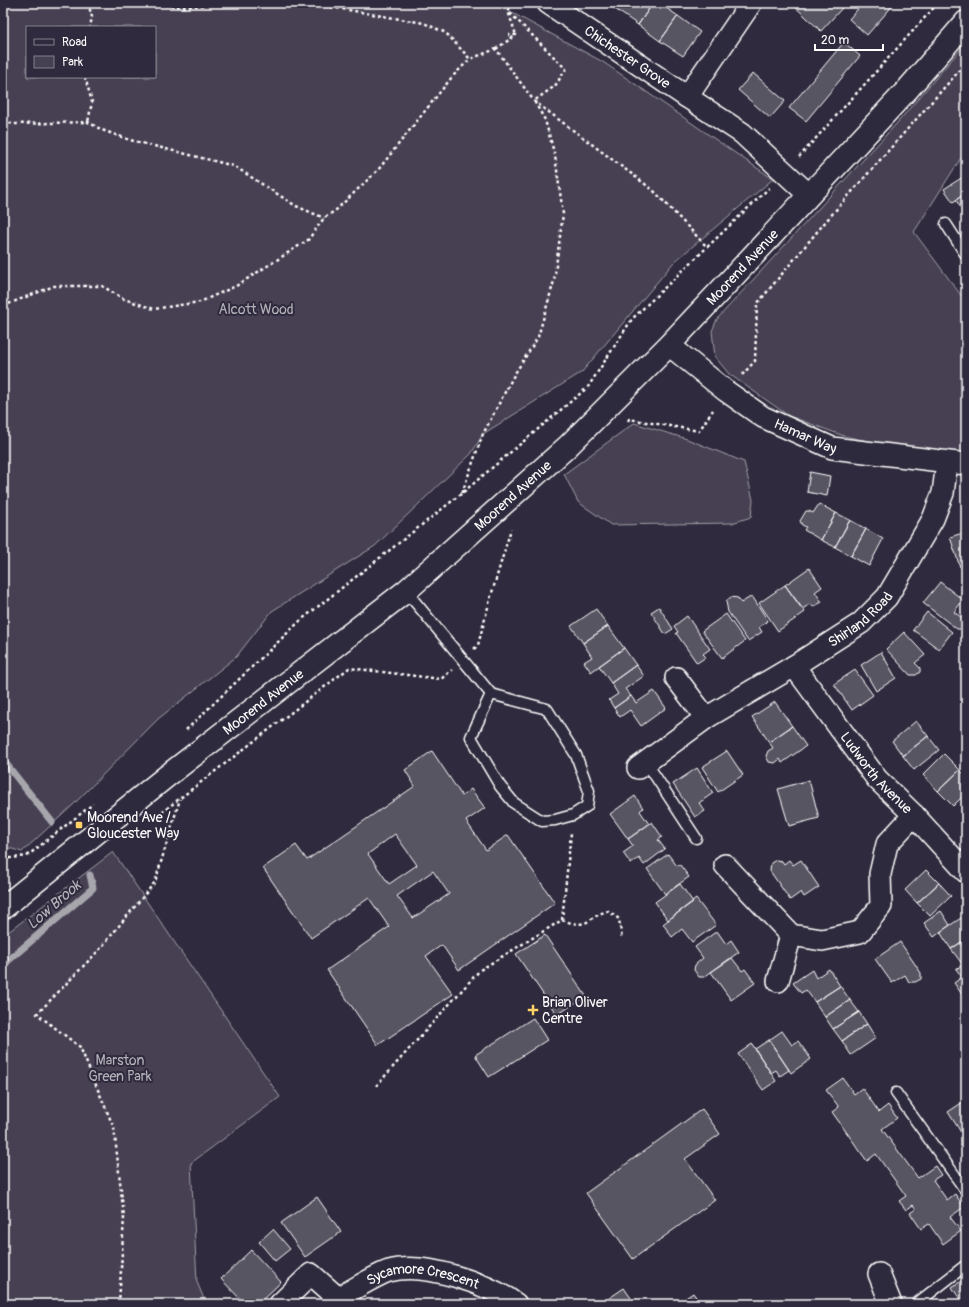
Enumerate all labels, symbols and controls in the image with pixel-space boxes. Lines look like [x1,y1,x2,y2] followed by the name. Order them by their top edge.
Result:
[581,22,674,92] street label: Chichester Grove
[26,26,156,78] legend
[815,26,883,52] scale bar
[821,33,850,48] text: 20 m
[62,35,87,50] text: Road
[62,55,83,70] text: Park
[703,226,782,308] street label: Moorend Avenue
[218,301,294,318] park label: Alcott Wood
[771,415,837,457] street label: Hamar Way
[471,457,555,534] street label: Moorend Avenue
[825,589,897,650] street label: Shirland Road
[219,665,307,738] street label: Moorend Avenue
[837,729,916,817] street label: Ludworth Avenue
[87,809,179,842] place label: Moorend Ave / Gloucester Way
[74,820,84,830] marker: Moorend Ave / Gloucester Way
[23,875,86,934] water label: Low Brook
[542,994,608,1027] place label: Brian Oliver Centre
[527,1004,539,1016] marker: Brian Oliver Centre
[89,1052,152,1085] park label: Marston Green Park
[363,1260,482,1293] street label: Sycamore Crescent

